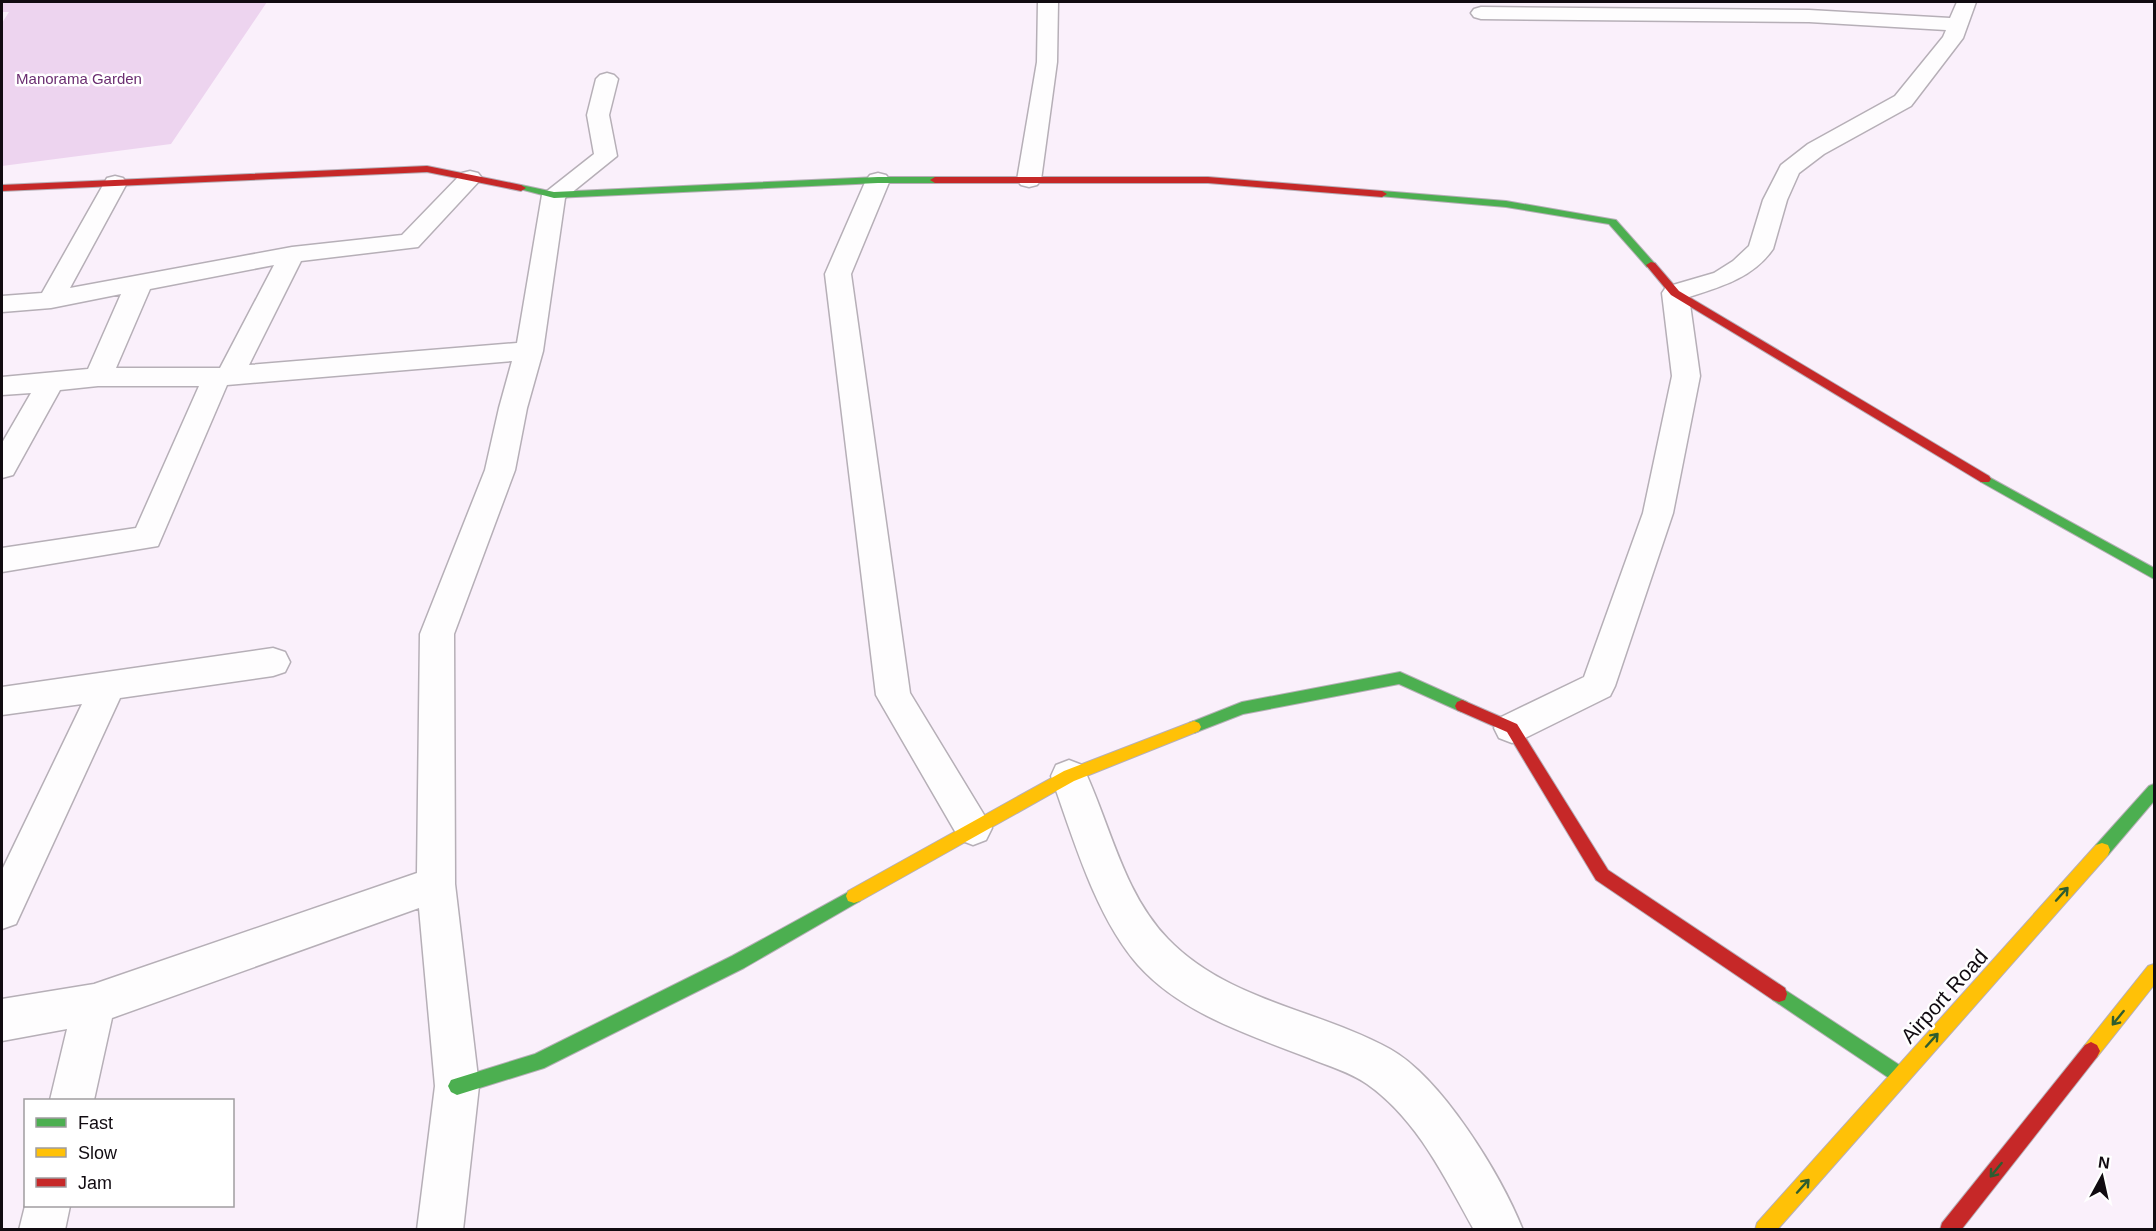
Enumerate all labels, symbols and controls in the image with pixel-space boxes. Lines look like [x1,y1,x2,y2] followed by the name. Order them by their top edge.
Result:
[16,70,142,87] park label: Manorama Garden
[2055,887,2069,902] one-way arrow
[1896,945,1992,1047] street label: Airport Road
[2112,1009,2125,1025] one-way arrow
[1926,1032,1939,1048] one-way arrow
[24,1099,234,1207] legend
[78,1113,113,1133] text: Fast
[78,1143,118,1163] text: Slow
[2072,1147,2132,1207] north arrow
[2097,1153,2111,1172] text: N
[1990,1162,2003,1178] one-way arrow
[78,1173,112,1193] text: Jam
[1796,1179,1810,1194] one-way arrow

